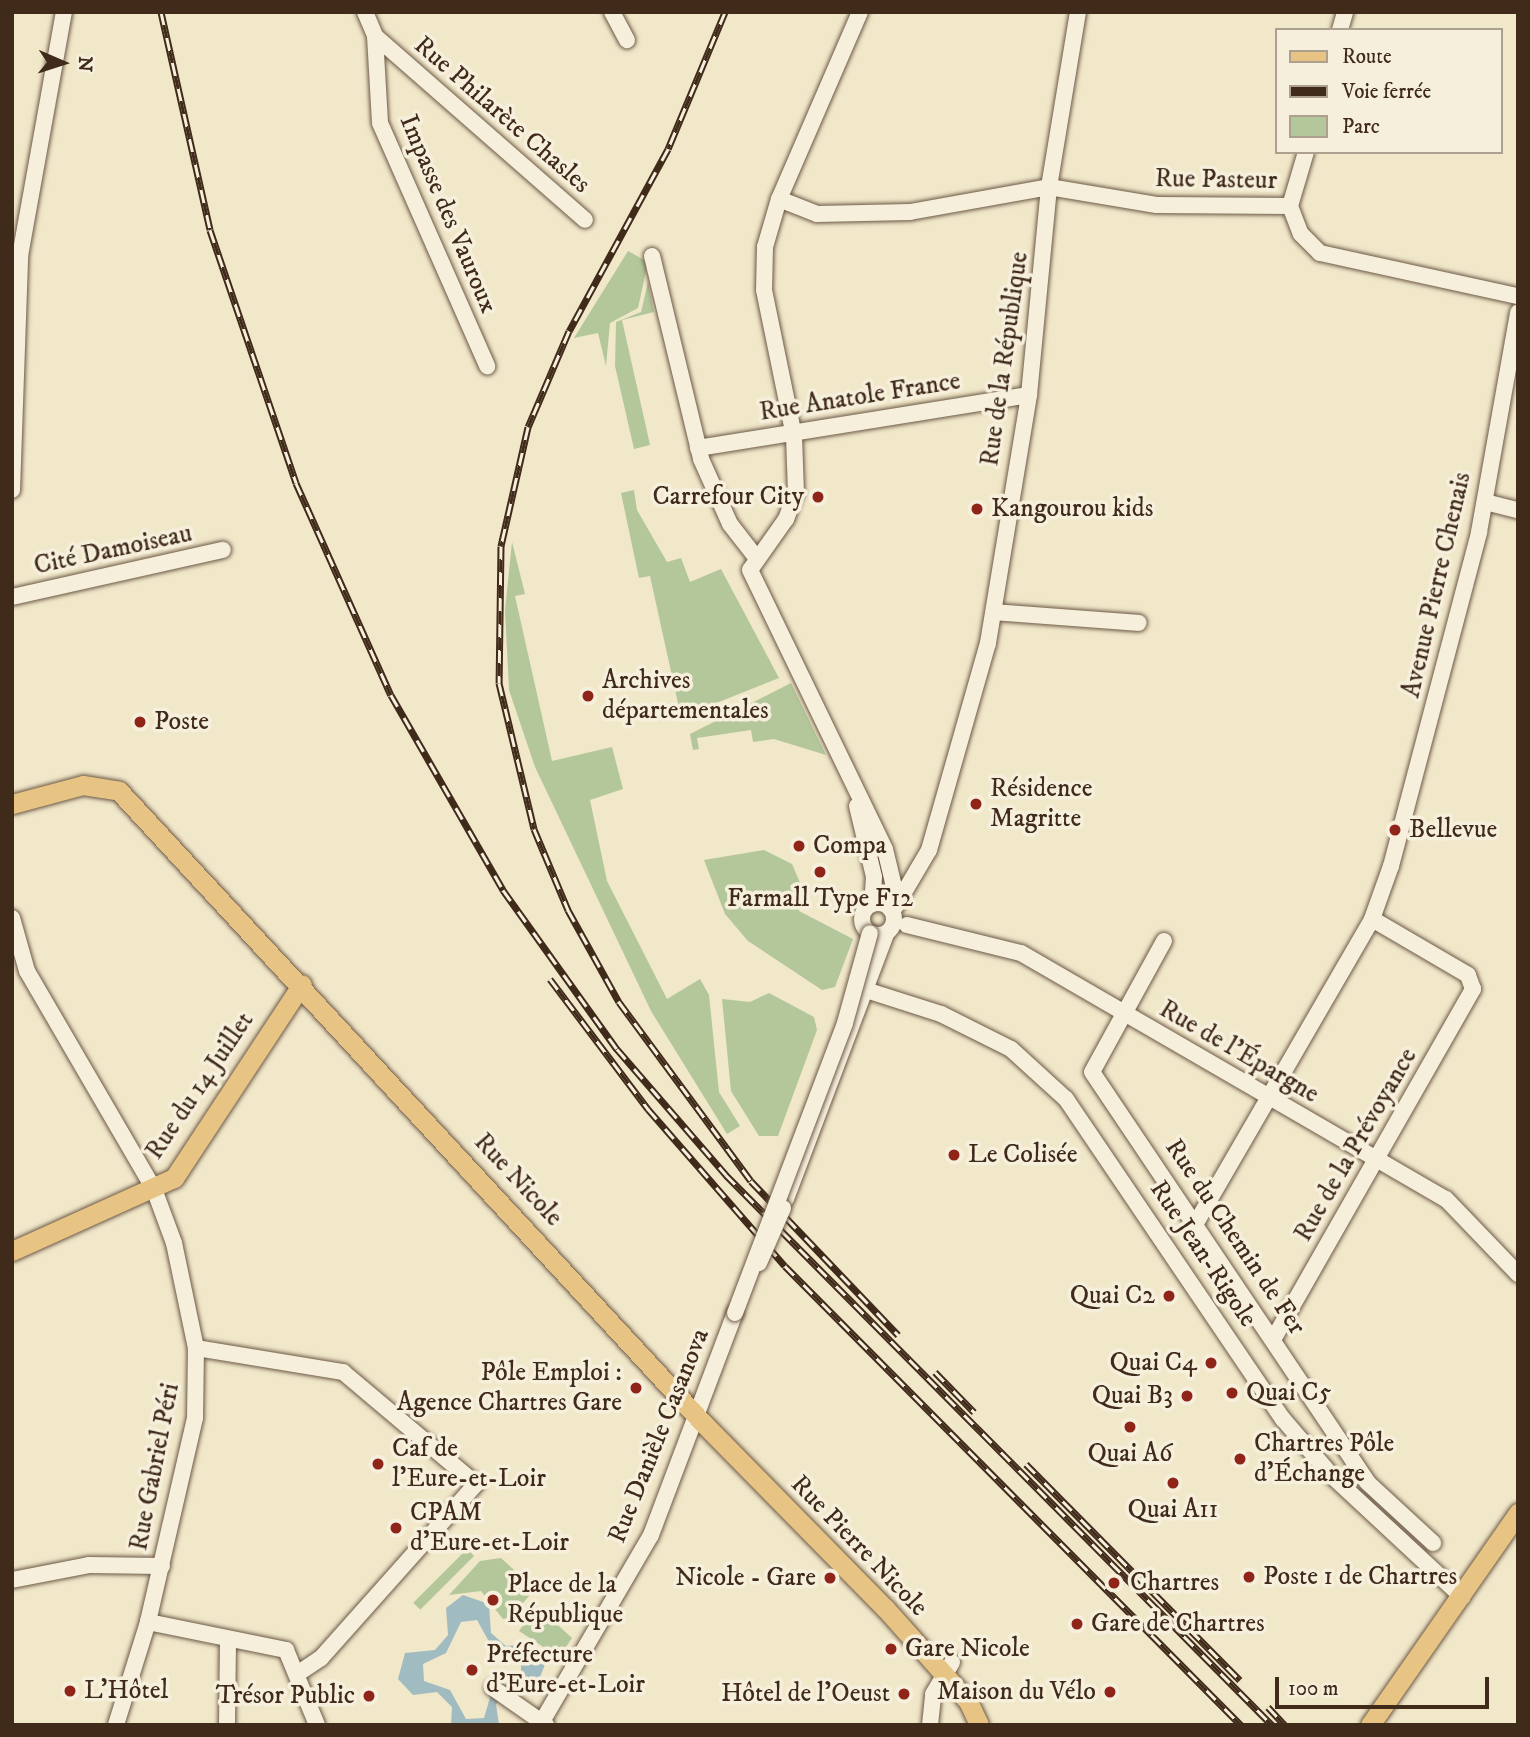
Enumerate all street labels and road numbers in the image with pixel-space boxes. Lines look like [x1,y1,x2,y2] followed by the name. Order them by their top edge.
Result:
[407,30,597,200] street label: Rue Philarète Chasles
[392,110,504,318] street label: Impasse des Vauroux
[1155,163,1277,197] street label: Rue Pasteur
[975,250,1035,468] street label: Rue de la République
[757,366,963,428] street label: Rue Anatole France
[1396,469,1478,701] street label: Avenue Pierre Chenais
[31,518,195,582] street label: Cité Damoiseau
[1154,994,1324,1110] street label: Rue de l'Épargne
[139,1006,261,1166] street label: Rue du 14 Juillet
[1288,1043,1424,1247] street label: Rue de la Prévoyance
[467,1127,569,1233] street label: Rue Nicole
[1158,1133,1312,1341] street label: Rue du Chemin de Fer
[1143,1175,1263,1333] street label: Rue Jean-Rigole
[602,1324,716,1548] street label: Rue Danièle Casanova
[123,1381,187,1553] street label: Rue Gabriel Péri
[784,1469,934,1623] street label: Rue Pierre Nicole

